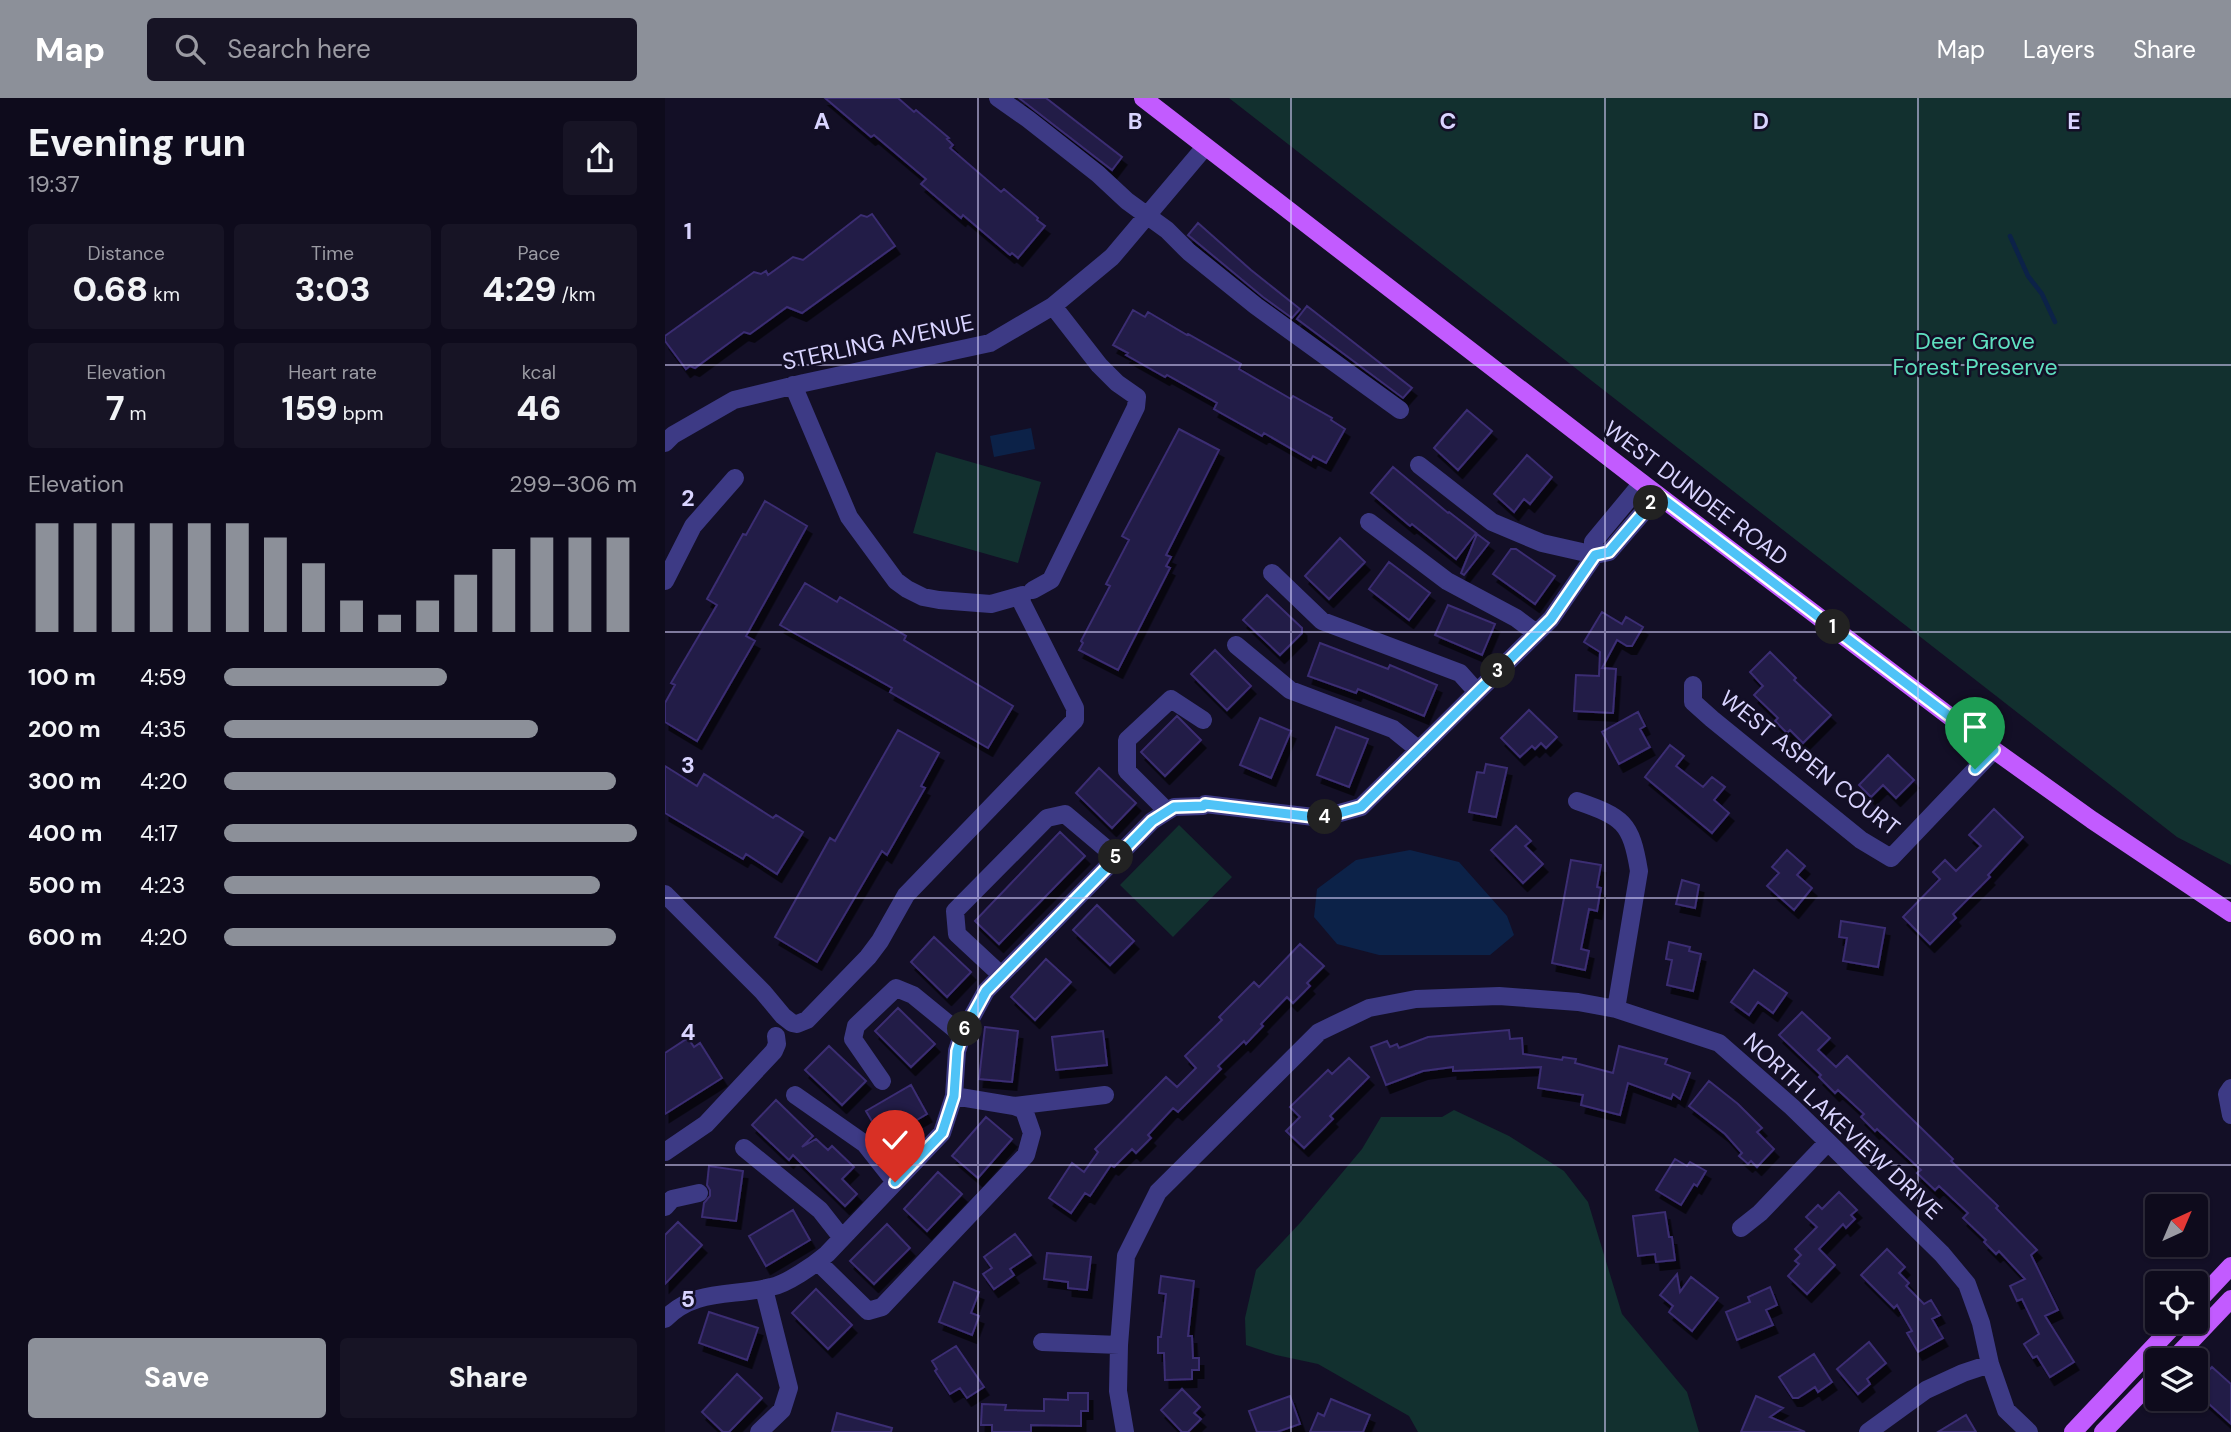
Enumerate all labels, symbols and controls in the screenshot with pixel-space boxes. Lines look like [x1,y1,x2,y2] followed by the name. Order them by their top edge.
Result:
[147,18,637,81] search box
[35,28,105,71] text: Map
[171,30,209,68] icon: search
[227,32,371,66] text: Search here
[1937,34,1985,65] text: Map
[2023,34,2095,65] text: Layers
[2133,34,2196,65] text: Share
[814,106,830,136] text: A
[1128,106,1142,136] text: B
[1440,106,1456,136] text: C
[1753,106,1769,136] text: D
[2067,106,2081,136] text: E
[28,118,246,168] text: Evening run
[563,121,637,195] button: share
[28,169,80,199] text: 19:37
[684,216,692,246] text: 1
[88,241,165,266] text: Distance
[311,241,354,266] text: Time
[518,241,560,266] text: Pace
[73,266,148,312] text: 0.68
[294,266,371,312] text: 3:03
[482,266,556,312] text: 4:29
[148,282,180,307] text: km
[556,282,596,307] text: /km
[780,307,976,377] street label: STERLING AVENUE
[1893,326,2057,382] park label: Deer Grove Forest Preserve
[87,360,166,385] text: Elevation
[288,360,377,385] text: Heart rate
[522,360,556,385] text: kcal
[106,385,125,431] text: 7
[282,385,338,431] text: 159
[516,385,561,431] text: 46
[125,401,147,426] text: m
[338,401,383,426] text: bpm
[1598,414,1794,572] street label: WEST DUNDEE ROAD
[28,469,124,499] text: Elevation
[509,469,637,499] text: 299–306 m
[681,483,695,513] text: 2
[1633,486,1669,520] pin: 2
[1645,490,1656,515] text: 2
[1815,610,1851,644] pin: 1
[1829,614,1836,639] text: 1
[1481,654,1515,688] pin: 3
[1492,658,1503,683] text: 3
[28,662,96,692] text: 100 m
[140,662,186,692] text: 4:59
[1714,683,1906,843] street label: WEST ASPEN COURT
[1945,697,2005,769] pin
[1956,708,1994,746] icon: arrive
[28,714,101,744] text: 200 m
[140,714,186,744] text: 4:35
[681,750,695,780] text: 3
[28,766,101,796] text: 300 m
[140,766,187,796] text: 4:20
[1307,800,1343,834] pin: 4
[1318,804,1331,829] text: 4
[28,818,102,848] text: 400 m
[140,818,178,848] text: 4:17
[1099,840,1133,874] pin: 5
[1110,844,1121,869] text: 5
[28,870,102,900] text: 500 m
[140,870,185,900] text: 4:23
[28,922,102,952] text: 600 m
[140,922,187,952] text: 4:20
[947,1012,983,1046] pin: 6
[958,1016,971,1041] text: 6
[681,1017,696,1047] text: 4
[1737,1026,1949,1226] street label: NORTH LAKEVIEW DRIVE
[865,1110,925,1182] pin
[876,1121,914,1159] icon: check
[2145,1194,2209,1256] north arrow
[2145,1194,2208,1411] map controls
[2145,1271,2208,1334] button: locate
[681,1284,695,1314] text: 5
[28,1338,326,1418] button: Save
[340,1338,637,1418] button: Share
[2145,1348,2208,1411] button: layers

